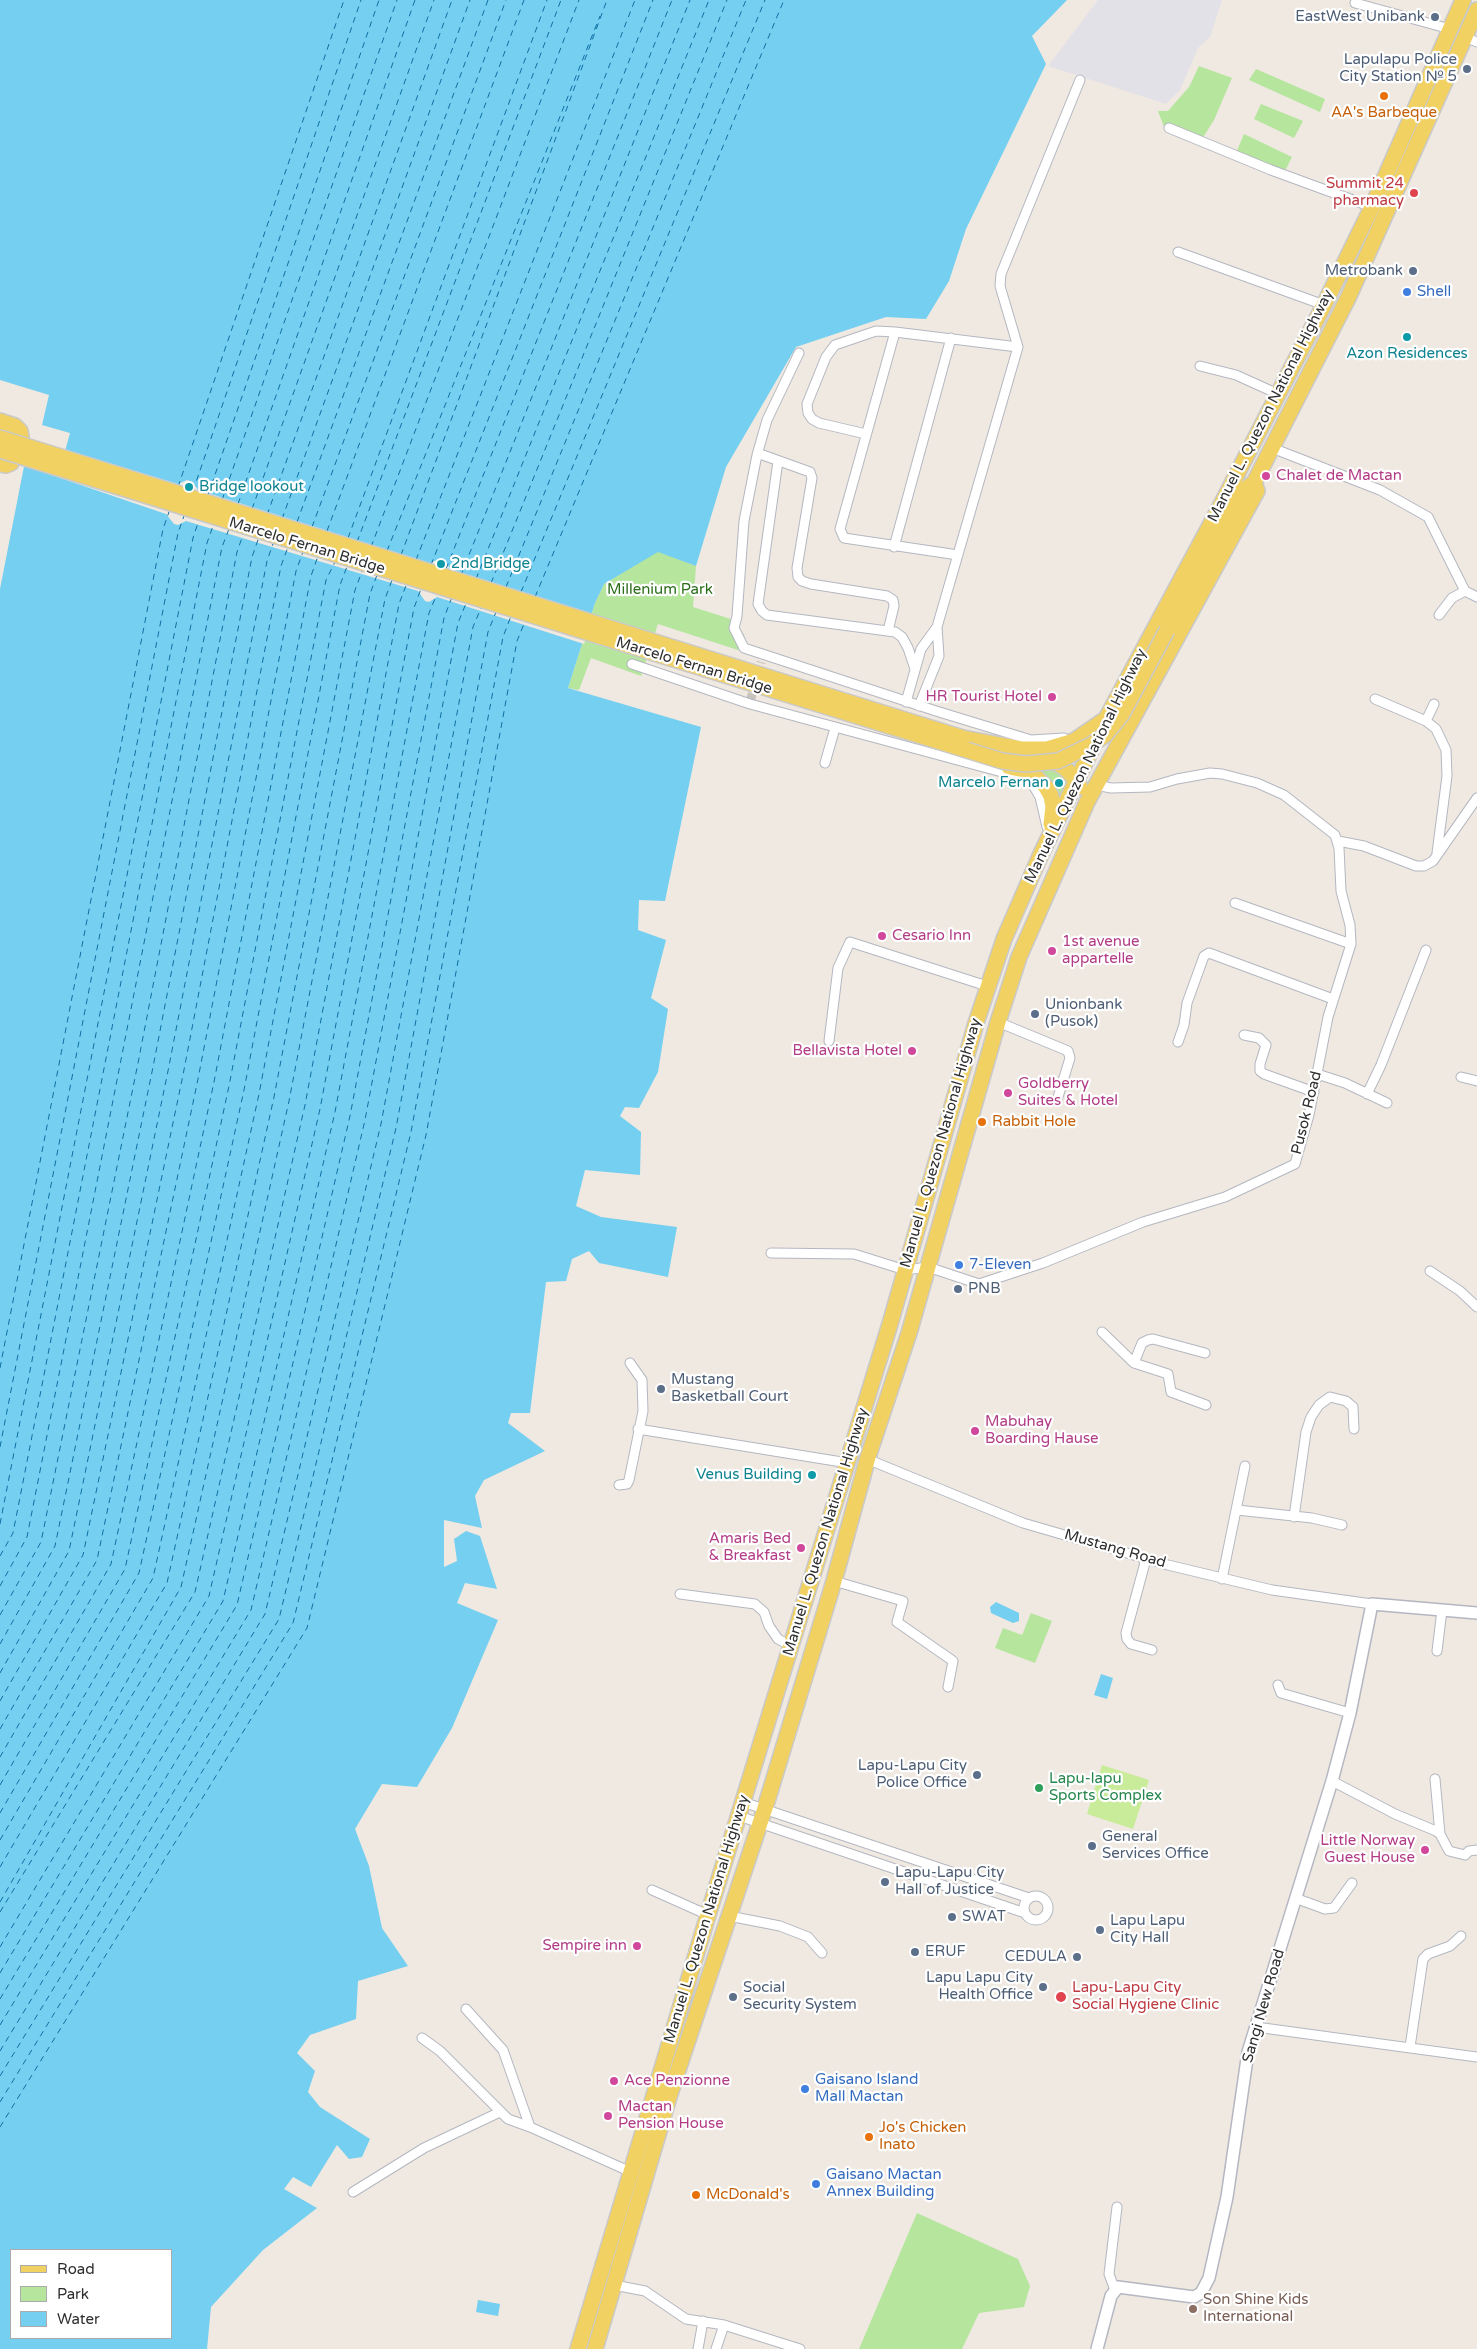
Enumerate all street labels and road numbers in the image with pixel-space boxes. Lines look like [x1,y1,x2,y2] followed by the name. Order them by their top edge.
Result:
[1204,287,1338,525] street label: Manuel L. Quezon National Highway
[227,514,387,578] street label: Marcelo Fernan Bridge
[614,634,774,698] street label: Marcelo Fernan Bridge
[1021,646,1151,886] street label: Manuel L. Quezon National Highway
[897,1016,985,1270] street label: Manuel L. Quezon National Highway
[1288,1069,1326,1157] street label: Pusok Road
[780,1406,872,1658] street label: Manuel L. Quezon National Highway
[1062,1526,1168,1572] street label: Mustang Road
[661,1793,753,2045] street label: Manuel L. Quezon National Highway
[1239,1947,1289,2065] street label: Sangi New Road

